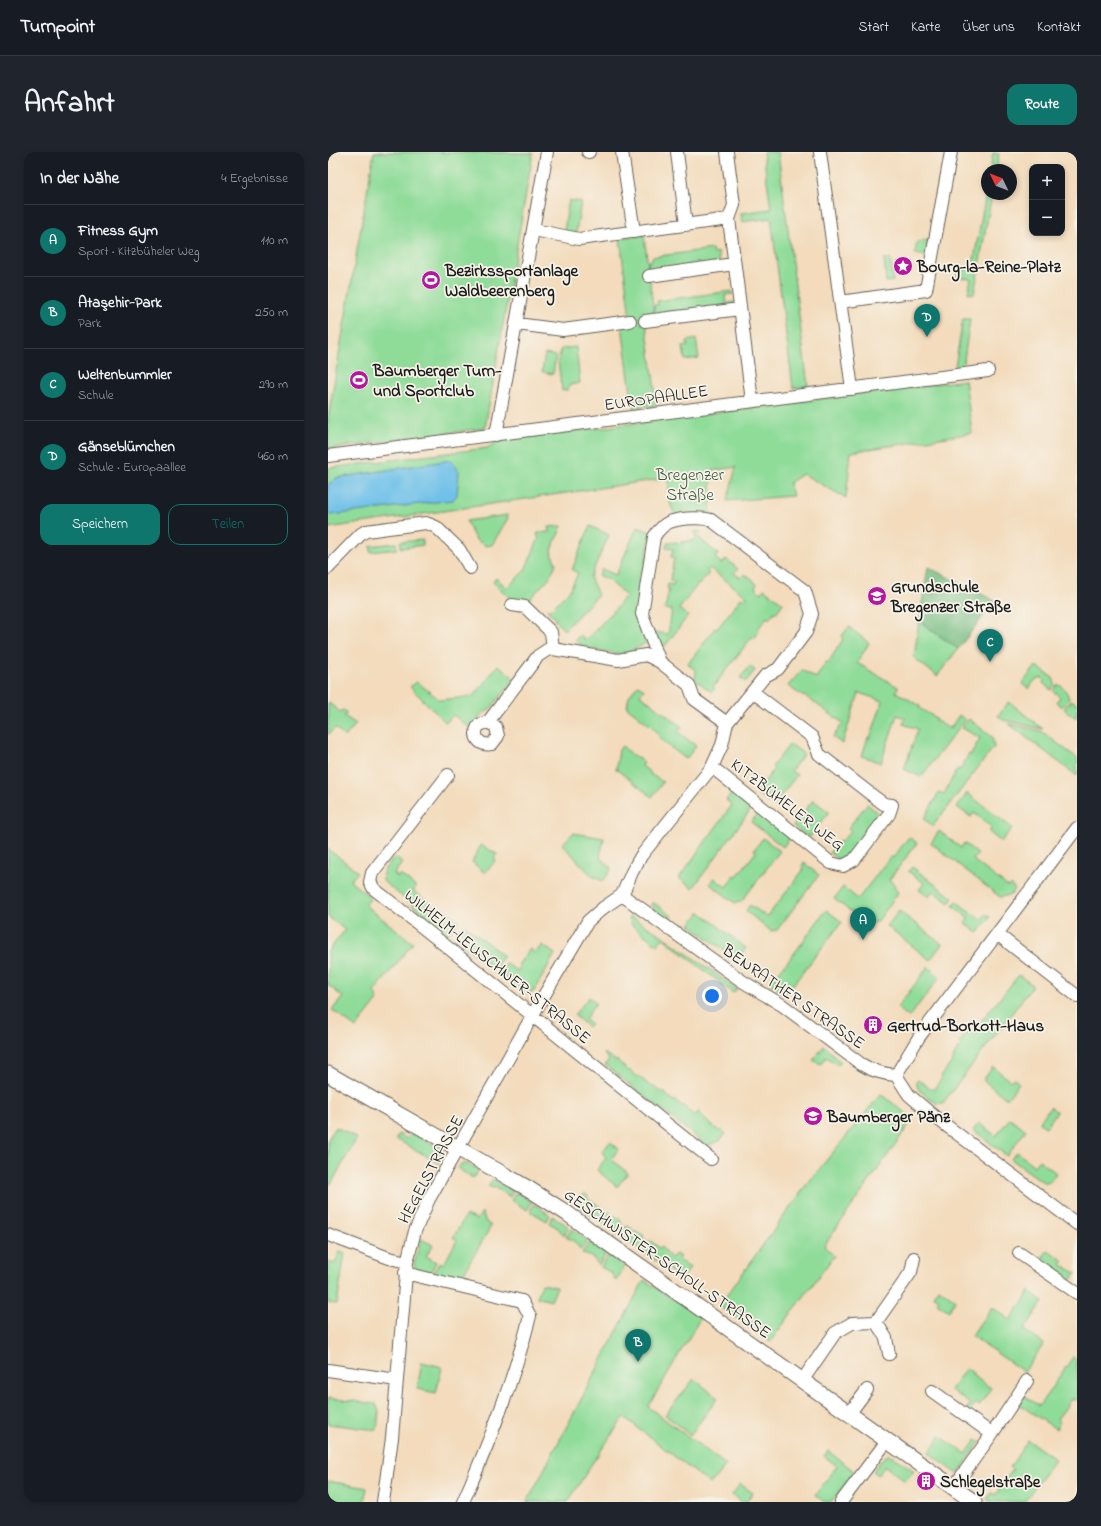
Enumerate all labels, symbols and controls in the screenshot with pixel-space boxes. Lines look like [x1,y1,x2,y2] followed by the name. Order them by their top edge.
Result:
[20,14,95,41] text: Turnpoint
[859,17,889,38] text: Start
[911,17,941,38] text: Karte
[963,17,1015,38] text: Über uns
[1037,17,1081,38] text: Kontakt
[24,84,115,125] text: Anfahrt
[1007,84,1077,125] button: Route
[981,164,1017,200] north arrow
[1029,164,1065,236] map controls
[1029,164,1065,200] button: +
[40,166,119,191] text: In der Nähe
[221,169,288,188] text: 4 Ergebnisse
[1029,200,1065,236] button: −
[78,220,158,242] text: Fitness Gym
[49,231,57,250] text: A
[261,231,288,250] text: 110 m
[78,242,200,261] text: Sport · Kitzbüheler Weg
[892,255,914,277] place icon: Bourg-la-Reine-Platz
[916,255,1062,282] place label: Bourg-la-Reine-Platz
[444,259,580,306] place label: Bezirkssportanlage Waldbeerenberg
[420,269,442,291] sports icon: Bezirkssportanlage Waldbeerenberg
[78,292,162,314] text: Ataşehir-Park
[49,303,57,322] text: B
[255,303,288,322] text: 250 m
[914,304,940,337] pin: D
[78,314,102,333] text: Park
[372,359,502,404] place label: Baumberger Turn- und Sportclub
[78,364,172,386] text: Weltenbummler
[348,369,370,391] sports icon: Baumberger Turn- und Sportclub
[49,375,57,394] text: C
[259,375,288,394] text: 290 m
[603,379,710,418] street label: EUROPAALLEE
[78,386,114,405] text: Schule
[78,436,175,458] text: Gänseblümchen
[48,447,58,466] text: D
[258,447,288,466] text: 460 m
[78,458,186,477] text: Schule · Europaallee
[655,463,725,508] park label: Bregenzer Straße
[40,504,160,545] button: Speichern
[168,504,288,545] button: Teilen
[890,575,1012,622] place label: Grundschule Bregenzer Straße
[866,585,888,607] school or university icon: Grundschule Bregenzer Straße
[977,629,1003,662] pin: C
[725,753,849,858] street label: KITZBÜHELER WEG
[398,884,596,1051] street label: WILHELM-LEUSCHNER-STRASSE
[850,907,876,940] pin: A
[716,938,870,1056] street label: BENRATHER STRASSE
[702,986,722,1006] your location
[862,1014,884,1036] building icon: Gertrud-Borkott-Haus
[887,1014,1044,1039] place label: Gertrud-Borkott-Haus
[802,1105,824,1127] school or university icon: Baumberger Pänz
[826,1105,951,1132] place label: Baumberger Pänz
[392,1111,471,1229] street label: HEGELSTRASSE
[558,1183,776,1346] street label: GESCHWISTER-SCHOLL-STRASSE
[625,1329,651,1362] pin: B
[915,1470,937,1492] building icon: Schlegelstraße
[940,1470,1042,1497] place label: Schlegelstraße

